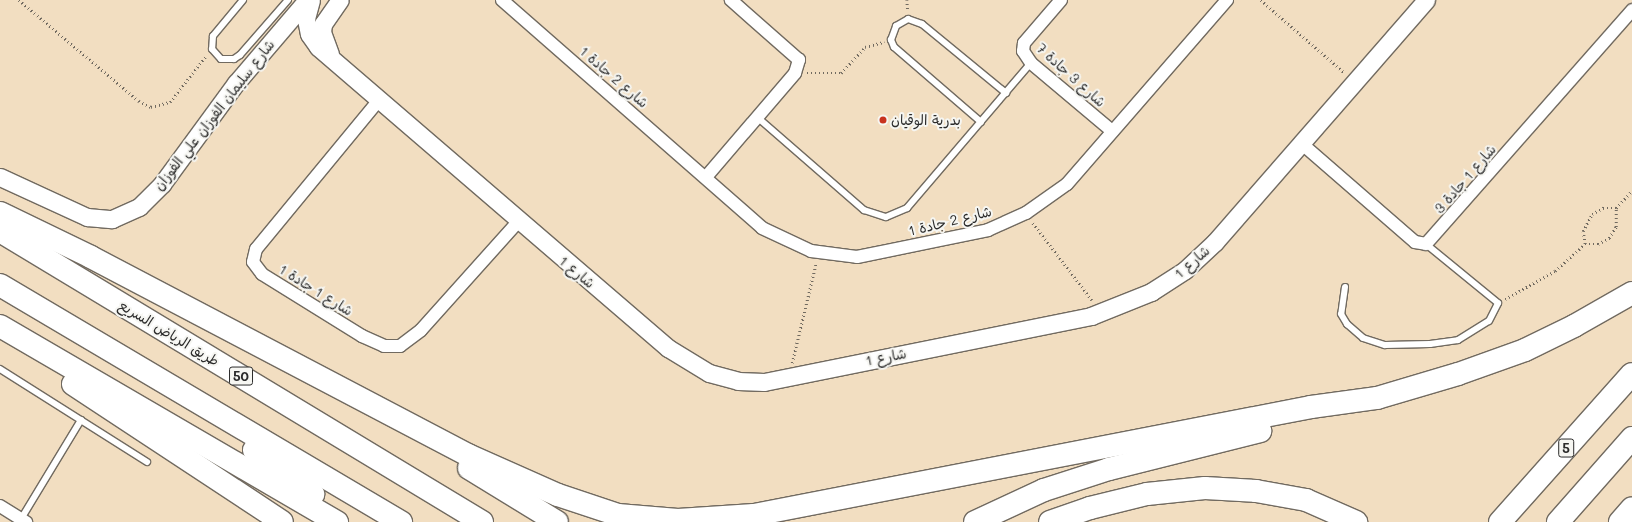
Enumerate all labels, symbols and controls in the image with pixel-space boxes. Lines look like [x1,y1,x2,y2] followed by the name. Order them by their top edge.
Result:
[150,36,278,194] street label: شارع سليمان الفوزان علي الفوزان
[1033,40,1109,110] street label: شارع 3 جادة 7
[576,43,652,111] street label: شارع 2 جادة 1
[891,112,961,128] place label: بدرية الوقيان
[878,115,888,125] marker: بدرية الوقيان
[1431,141,1499,217] street label: شارع 1 جادة 3
[907,203,993,239] street label: شارع 2 جادة 1
[1171,242,1213,282] street label: شارع 1
[556,252,598,292] street label: شارع 1
[276,261,356,319] street label: شارع 1 جادة 1
[116,296,222,370] street label: طريق الرياض السريع
[864,345,908,369] street label: شارع 1
[229,365,253,387] road number: 50
[1558,437,1574,459] road number: 5

